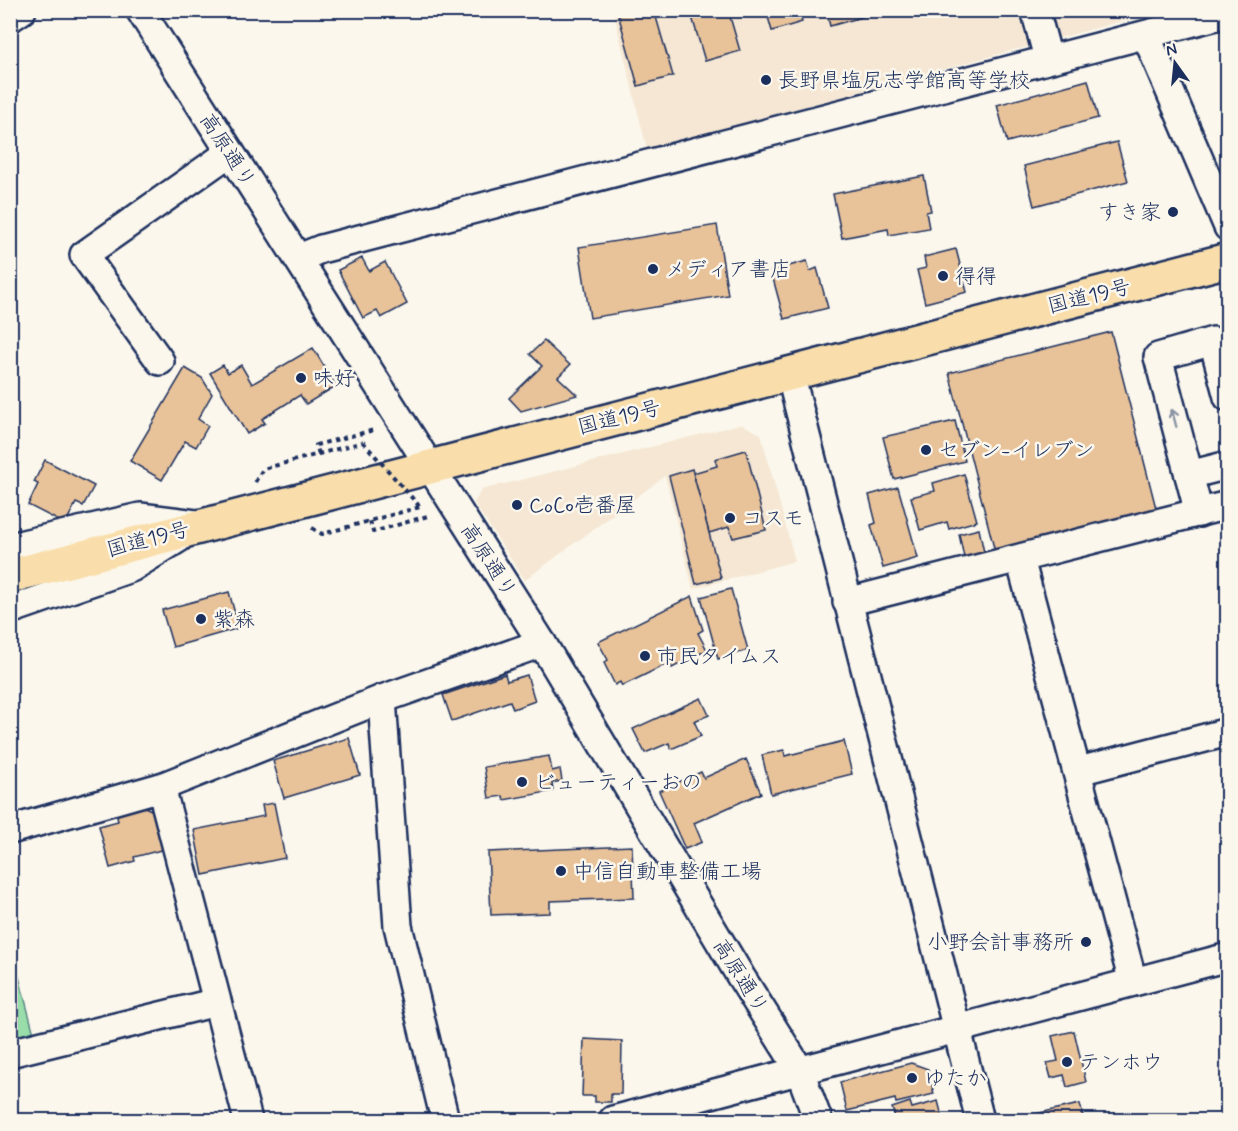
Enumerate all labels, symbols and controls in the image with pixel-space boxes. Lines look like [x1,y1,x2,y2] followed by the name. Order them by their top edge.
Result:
[1145,33,1205,93] north arrow
[1164,38,1179,61] text: N
[778,67,1030,95] place label: 長野県塩尻志学館高等学校
[759,73,773,87] marker: 長野県塩尻志学館高等学校
[193,108,262,193] street label: 高原通り
[1098,199,1161,227] place label: すき家
[1166,205,1180,219] marker: すき家
[665,256,791,284] place label: メディア書店
[646,262,660,276] marker: メディア書店
[955,263,997,291] place label: 得得
[936,269,950,283] marker: 得得
[1045,273,1134,321] street label: 国道19号
[313,365,355,393] place label: 味好
[294,371,308,385] marker: 味好
[575,394,664,442] street label: 国道19号
[1168,409,1180,428] one-way arrow
[938,437,1094,465] place label: セブン-イレブン
[919,443,933,457] marker: セブン-イレブン
[529,492,637,520] place label: CoCo壱番屋
[510,498,524,512] marker: CoCo壱番屋
[742,505,804,533] place label: コスモ
[723,511,737,525] marker: コスモ
[104,515,193,564] street label: 国道19号
[454,518,523,603] street label: 高原通り
[213,606,255,634] place label: 紫森
[194,612,208,626] marker: 紫森
[657,643,781,671] place label: 市民タイムス
[638,649,652,663] marker: 市民タイムス
[534,769,702,797] place label: ビューティーおの
[515,775,529,789] marker: ビューティーおの
[573,858,762,886] place label: 中信自動車整備工場
[554,864,568,878] marker: 中信自動車整備工場
[927,929,1074,957] place label: 小野会計事務所
[706,933,774,1020] street label: 高原通り
[1079,935,1093,949] marker: 小野会計事務所
[1079,1049,1163,1077] place label: テンホウ
[1060,1055,1074,1069] marker: テンホウ
[924,1065,987,1093] place label: ゆたか
[905,1071,919,1085] marker: ゆたか

